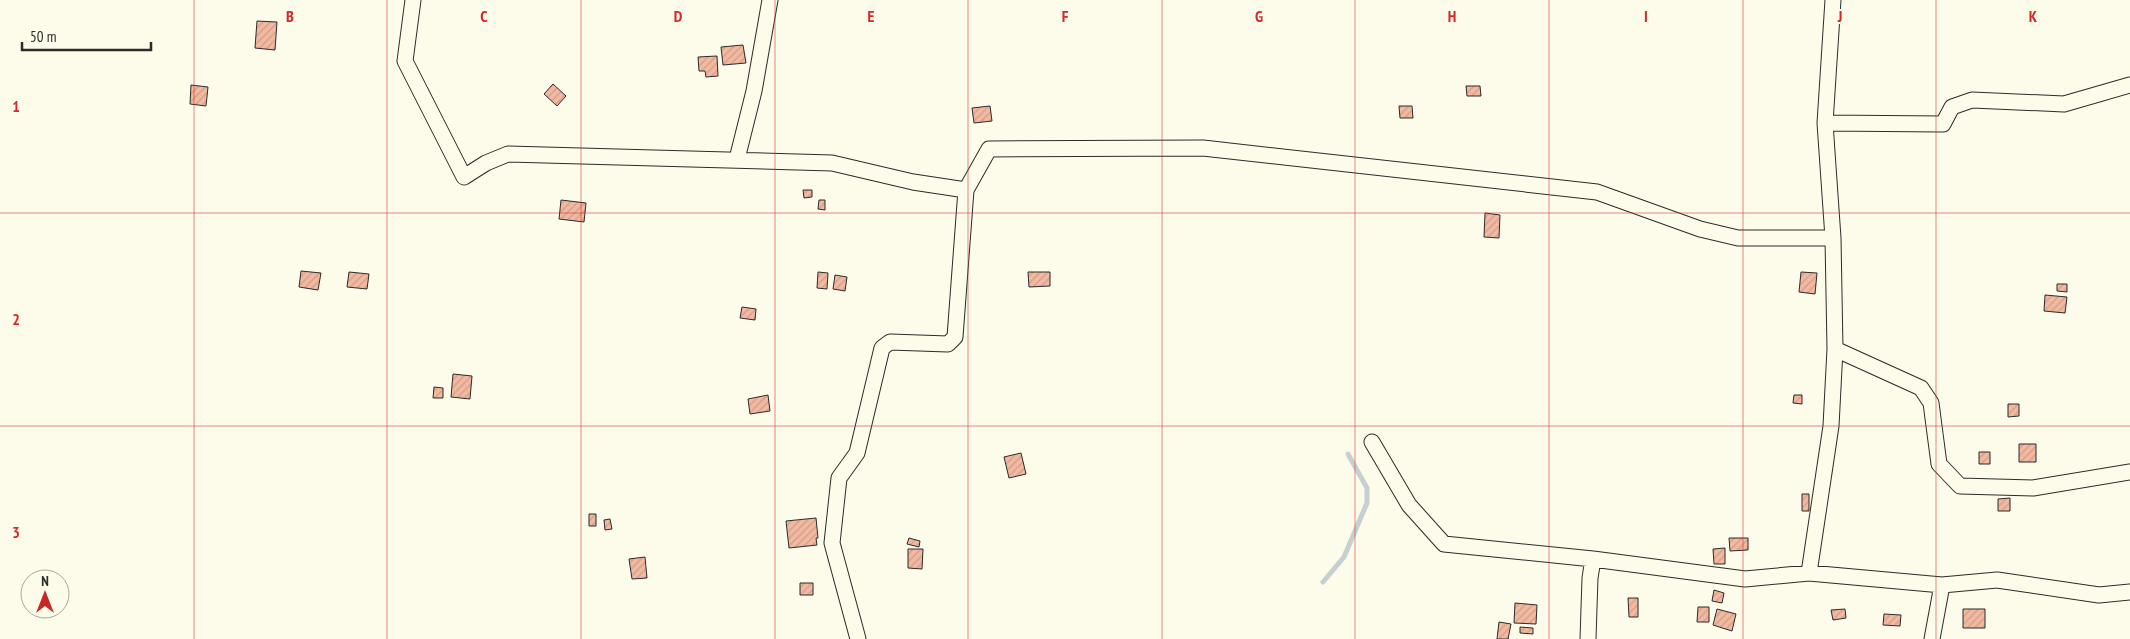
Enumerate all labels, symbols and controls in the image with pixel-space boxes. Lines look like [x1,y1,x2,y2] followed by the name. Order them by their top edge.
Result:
[286,6,294,26] text: B
[480,6,488,26] text: C
[674,6,683,26] text: D
[868,6,875,26] text: E
[1062,6,1069,26] text: F
[1255,6,1263,26] text: G
[1448,6,1456,26] text: H
[1644,6,1648,26] text: I
[1837,6,1842,26] text: J
[2029,6,2038,26] text: K
[22,20,151,52] scale bar
[30,27,56,46] text: 50 m
[12,96,20,116] text: 1
[12,309,20,329] text: 2
[12,522,20,542] text: 3
[20,569,70,619] north arrow
[41,572,49,590] text: N

